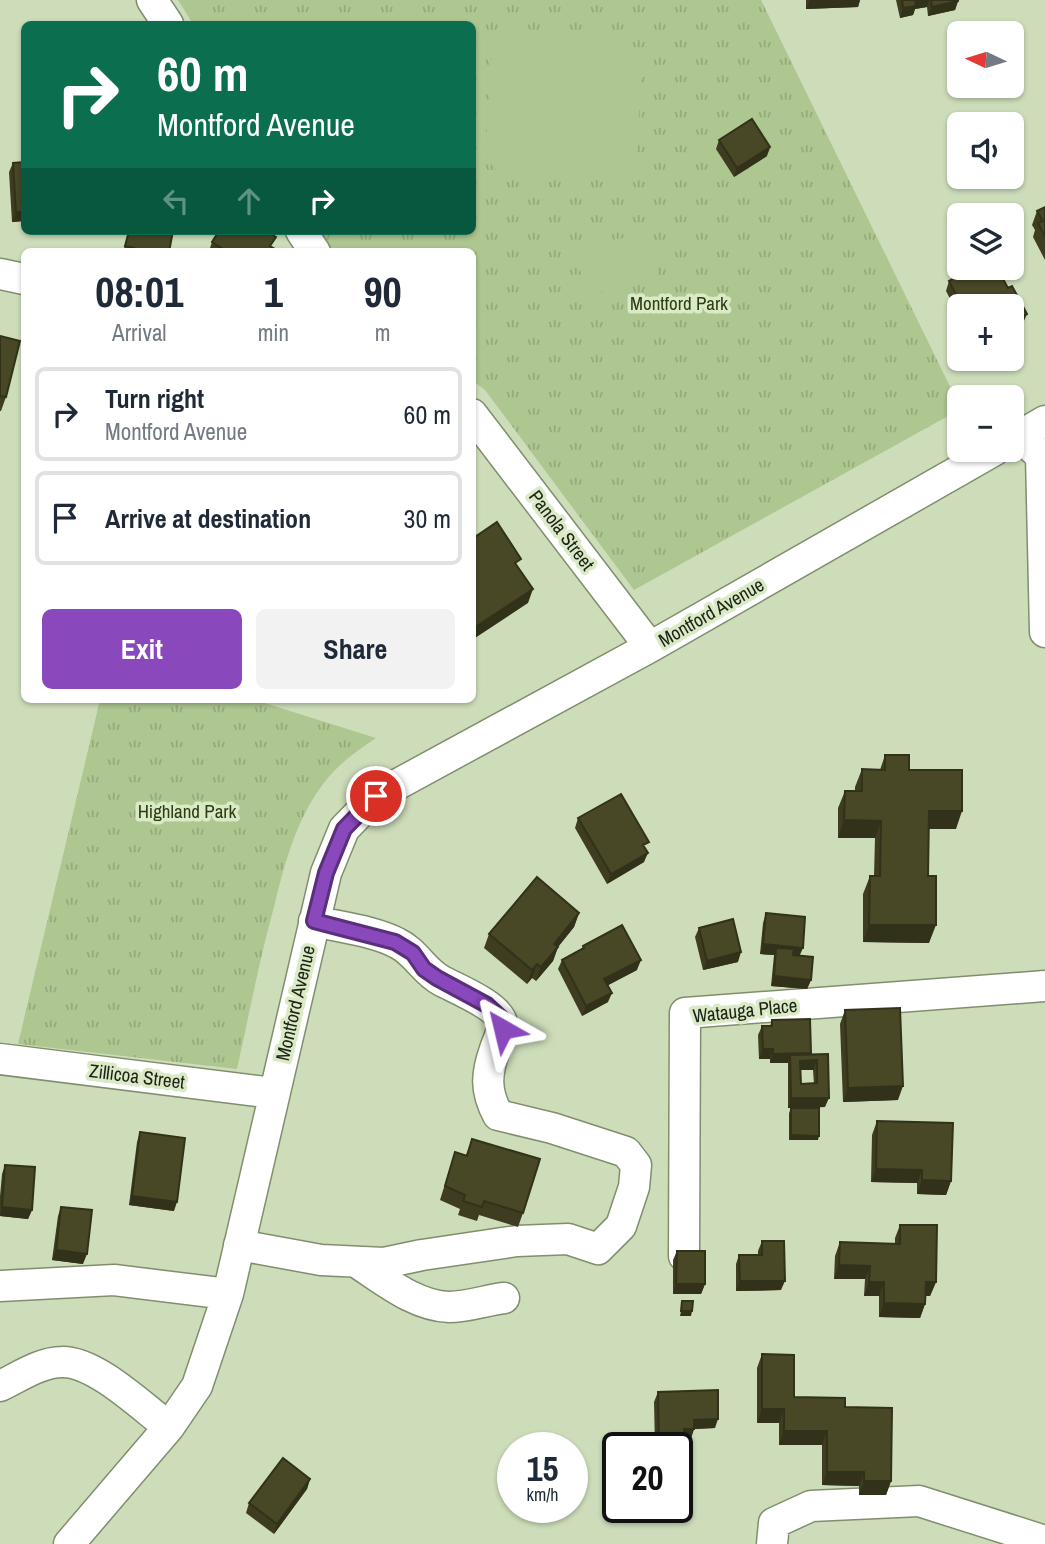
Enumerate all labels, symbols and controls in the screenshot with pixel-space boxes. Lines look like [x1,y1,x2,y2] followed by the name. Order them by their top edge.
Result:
[947,21,1024,98] north arrow
[947,21,1024,462] map controls
[157,40,249,106] text: 60 m
[42,49,133,140] icon: right
[157,103,355,146] text: Montford Avenue
[947,112,1024,189] button: sound
[157,182,195,220] icon: left
[230,182,268,220] icon: ahead
[303,182,341,220] icon: right
[947,203,1024,280] button: layers
[95,264,183,320] text: 08:01
[264,264,283,320] text: 1
[363,264,402,320] text: 90
[630,290,728,316] park label: Montford Park
[947,294,1024,371] button: +
[112,317,167,348] text: Arrival
[258,317,289,348] text: min
[375,317,390,348] text: m
[105,381,204,416] text: Turn right
[947,385,1024,462] button: −
[46,395,84,433] icon: right
[404,397,451,432] text: 60 m
[105,416,247,447] text: Montford Avenue
[523,484,601,576] street label: Panola Street
[46,499,84,537] icon: arrive
[105,501,311,536] text: Arrive at destination
[404,501,451,536] text: 30 m
[654,571,768,653] street label: Montford Avenue
[42,609,242,689] button: Exit
[256,609,455,689] button: Share
[346,766,406,826] pin
[357,777,395,815] icon: arrive
[138,798,237,824] park label: Highland Park
[269,943,321,1063] street label: Montford Avenue
[466,992,540,1066] position arrow
[691,992,799,1028] street label: Watauga Place
[88,1057,187,1095] street label: Zillicoa Street
[602,1432,693,1523] speed limit sign: 20
[527,1445,558,1492] text: 15
[527,1482,559,1507] text: km/h

